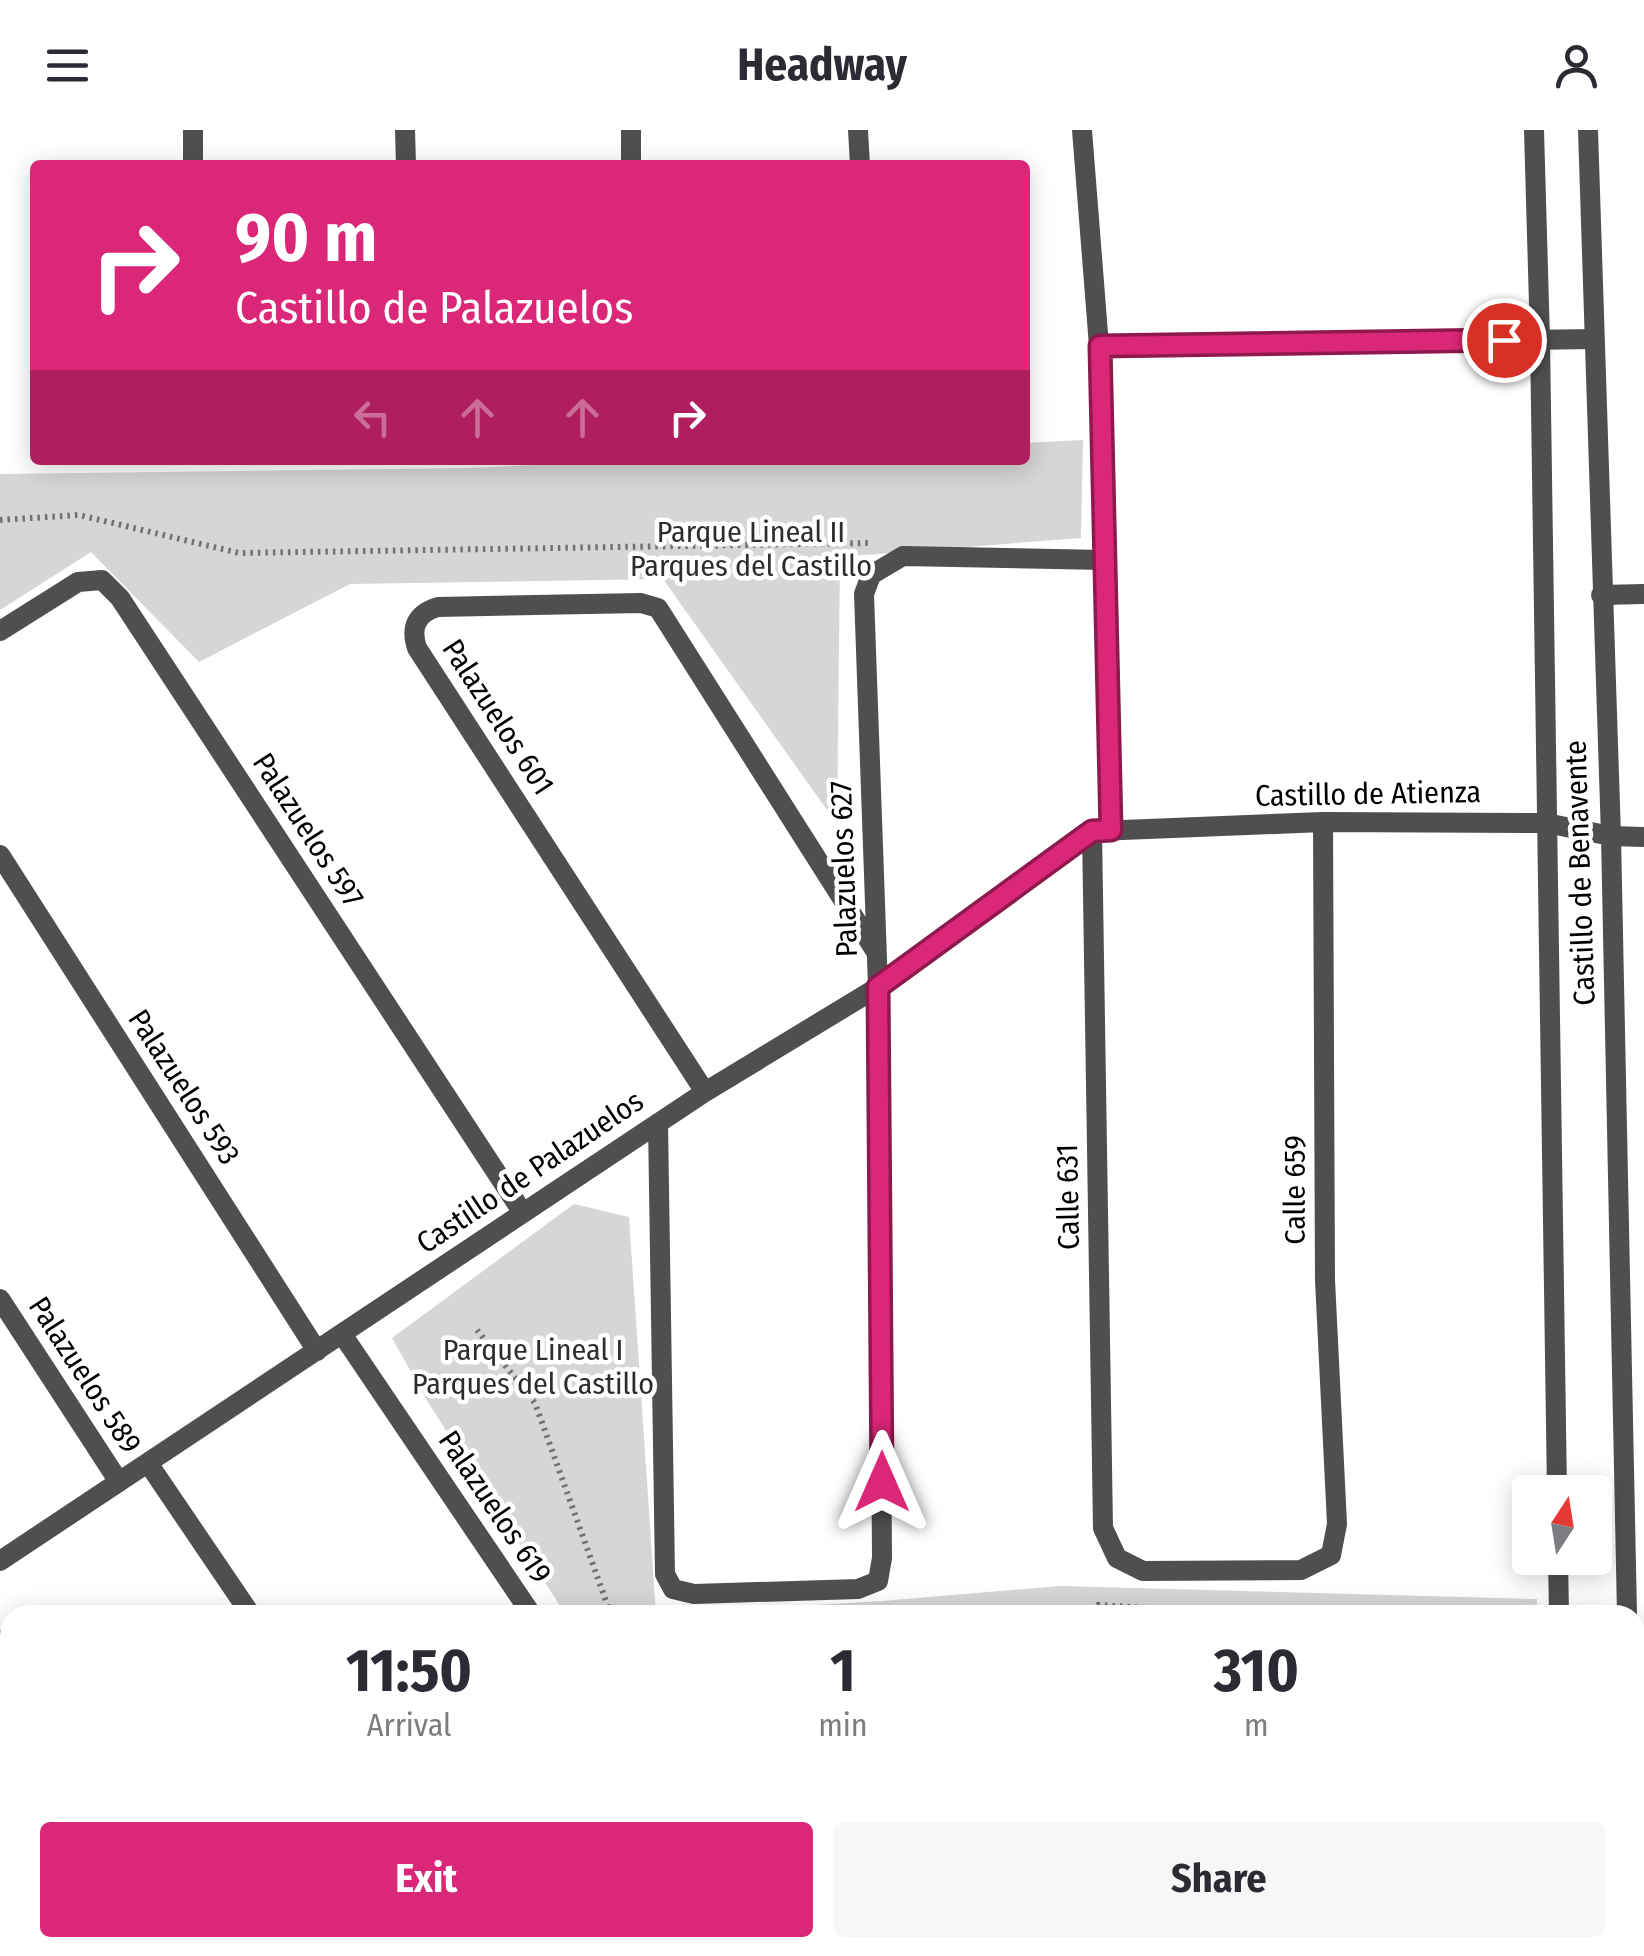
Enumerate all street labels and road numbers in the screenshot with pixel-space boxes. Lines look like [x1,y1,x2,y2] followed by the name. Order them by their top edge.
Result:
[434,633,562,801] street label: Palazuelos 601
[1557,740,1603,1006] street label: Castillo de Benavente
[245,746,371,914] street label: Palazuelos 597
[1255,774,1481,814] street label: Castillo de Atienza
[823,780,865,958] street label: Palazuelos 627
[121,1003,247,1171] street label: Palazuelos 593
[410,1083,650,1261] street label: Castillo de Palazuelos
[1277,1135,1313,1245] street label: Calle 659
[1049,1144,1087,1250] street label: Calle 631
[21,1290,149,1460] street label: Palazuelos 589
[431,1424,559,1590] street label: Palazuelos 619

